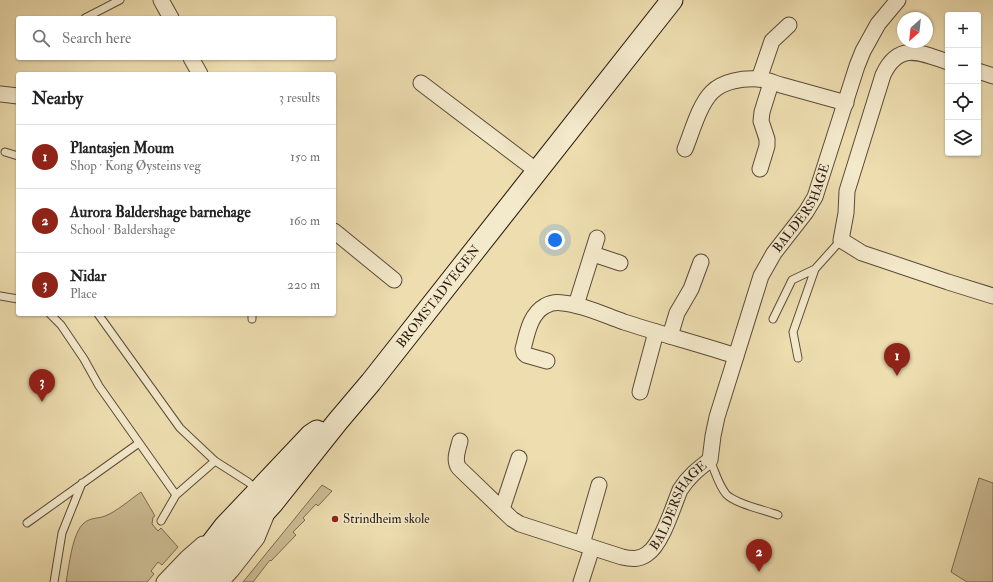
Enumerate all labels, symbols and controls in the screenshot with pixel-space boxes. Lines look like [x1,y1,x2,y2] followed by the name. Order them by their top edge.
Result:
[897,12,933,48] north arrow
[945,12,981,156] map controls
[945,12,981,48] button: +
[16,16,336,60] search box
[30,27,52,49] icon: search
[62,29,131,48] text: Search here
[945,48,981,84] button: −
[945,84,981,120] button: locate
[32,88,83,109] text: Nearby
[279,90,320,106] text: 3 results
[945,120,981,156] button: layers
[70,139,174,158] text: Plantasjen Moum
[43,149,47,165] text: 1
[290,149,320,165] text: 150 m
[70,158,201,174] text: Shop · Kong Øysteins veg
[769,161,833,256] street label: BALDERSHAGE
[70,203,251,222] text: Aurora Baldershage barnehage
[42,213,48,229] text: 2
[289,213,320,229] text: 160 m
[70,222,175,238] text: School · Baldershage
[545,230,565,250] your location
[393,242,484,351] street label: BROMSTADVEGEN
[70,267,106,286] text: Nidar
[43,277,48,293] text: 3
[287,277,320,293] text: 220 m
[70,286,97,302] text: Place
[884,343,910,376] pin: 1
[29,369,55,402] pin: 3
[646,457,710,554] street label: BALDERSHAGE
[343,511,430,527] place label: Strindheim skole
[330,514,340,524] marker: Strindheim skole
[746,539,772,572] pin: 2

